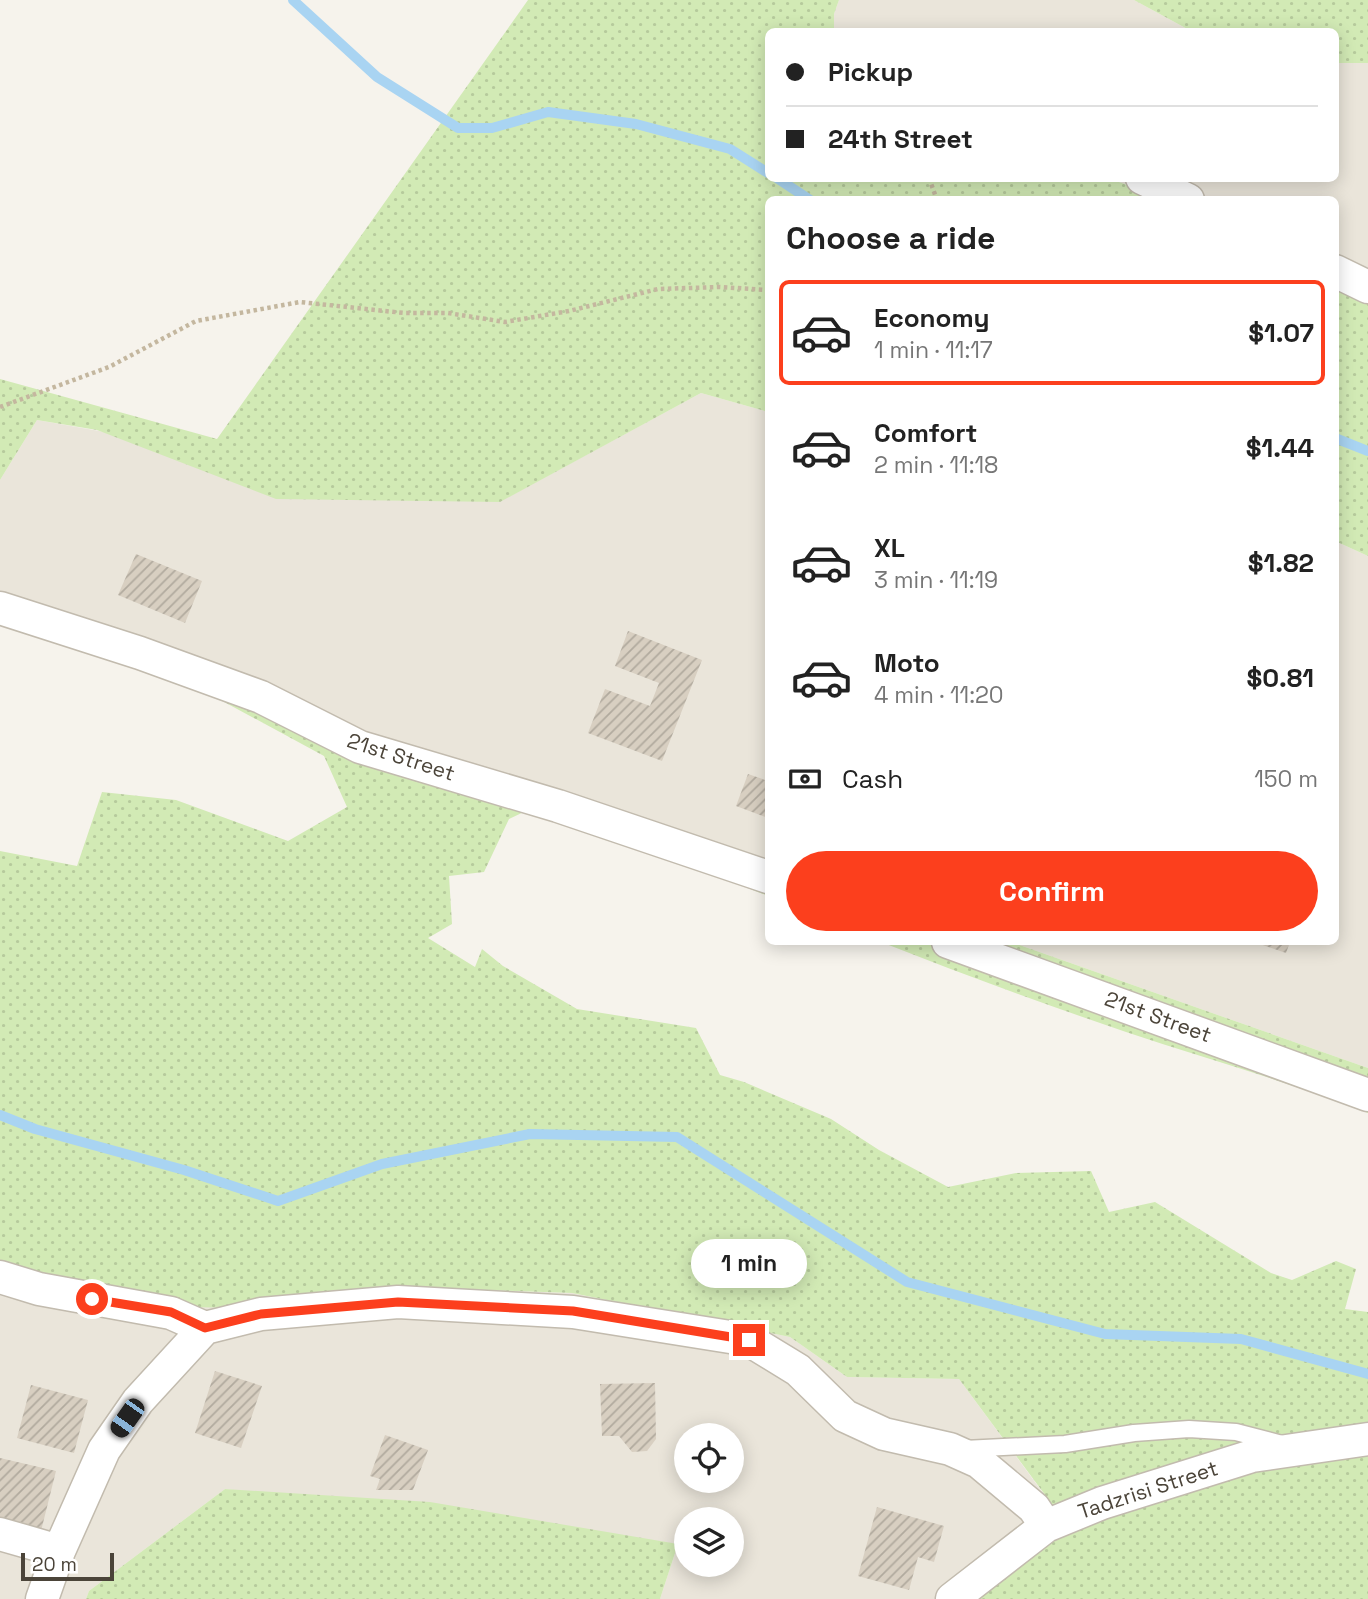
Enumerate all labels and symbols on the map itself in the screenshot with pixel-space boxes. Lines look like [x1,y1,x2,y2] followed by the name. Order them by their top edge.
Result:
[344,726,458,787] street label: 21st Street
[1101,985,1215,1048] street label: 21st Street
[691,1238,807,1288] callout: 1 min
[76,1283,108,1315] route start
[733,1324,765,1356] route end
[107,1395,148,1441] car
[1074,1454,1221,1525] street label: Tadzrisi Street
[21,1550,114,1582] scale bar

